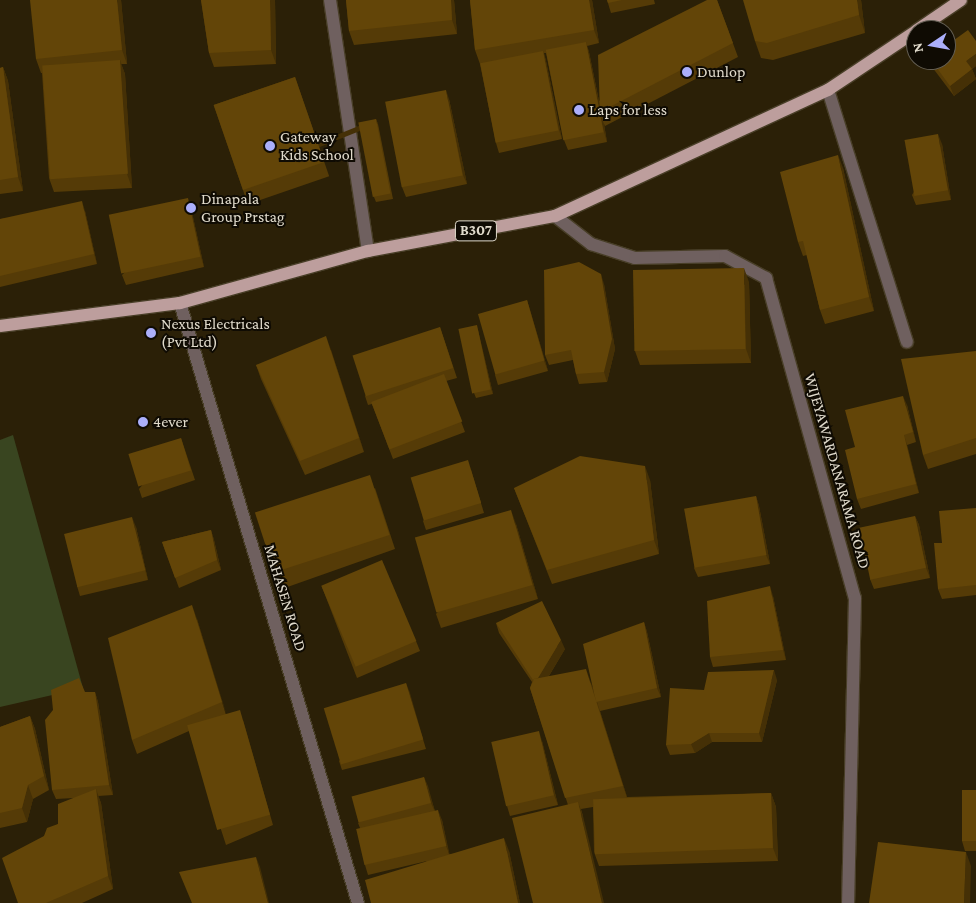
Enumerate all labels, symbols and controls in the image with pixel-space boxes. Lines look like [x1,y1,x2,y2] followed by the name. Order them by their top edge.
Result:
[906,20,956,70] north arrow
[908,42,926,54] text: N
[697,62,745,82] place label: Dunlop
[681,66,693,78] marker: Dunlop
[589,100,667,120] place label: Laps for less
[573,104,585,116] marker: Laps for less
[280,127,354,165] place label: Gateway Kids School
[264,140,276,152] marker: Gateway Kids School
[201,189,285,227] place label: Dinapala Group Prstag
[185,202,197,214] marker: Dinapala Group Prstag
[455,218,497,244] road number: B307
[161,314,270,352] place label: Nexus Electricals (Pvt Ltd)
[145,327,157,339] marker: Nexus Electricals (Pvt Ltd)
[800,371,874,571] street label: WIJEYAWARDANARAMA ROAD
[153,412,188,432] place label: 4ever
[137,416,149,428] marker: 4ever
[260,542,310,654] street label: MAHASEN ROAD

